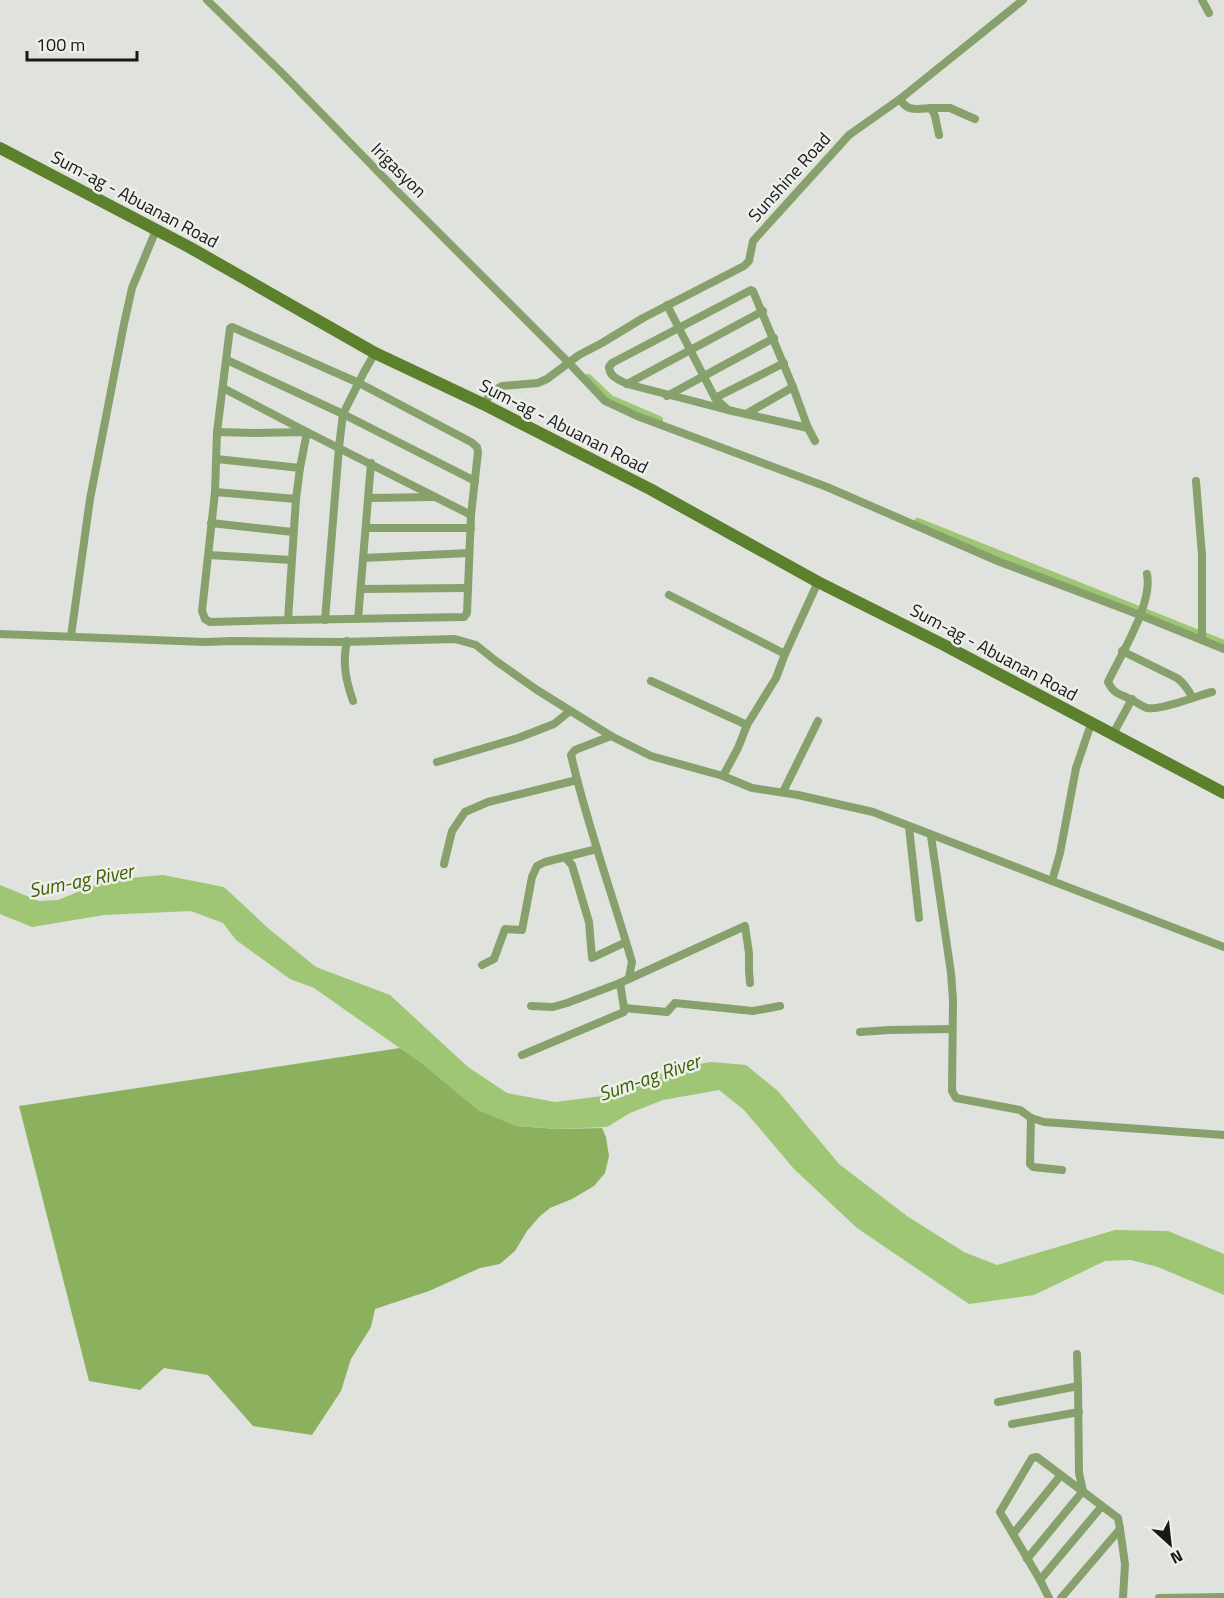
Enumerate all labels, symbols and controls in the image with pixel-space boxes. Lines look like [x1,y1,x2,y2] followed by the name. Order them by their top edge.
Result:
[27,24,136,62] scale bar
[36,31,85,58] text: 100 m
[741,126,837,228] street label: Sunshine Road
[365,136,433,204] street label: Irigasyon
[46,143,224,255] street label: Sum-ag - Abuanan Road
[475,372,653,480] street label: Sum-ag - Abuanan Road
[905,596,1083,708] street label: Sum-ag - Abuanan Road
[26,854,138,905] water label: Sum-ag River
[594,1044,707,1109] water label: Sum-ag River
[1140,1514,1200,1574] north arrow
[1166,1544,1187,1571] text: N

